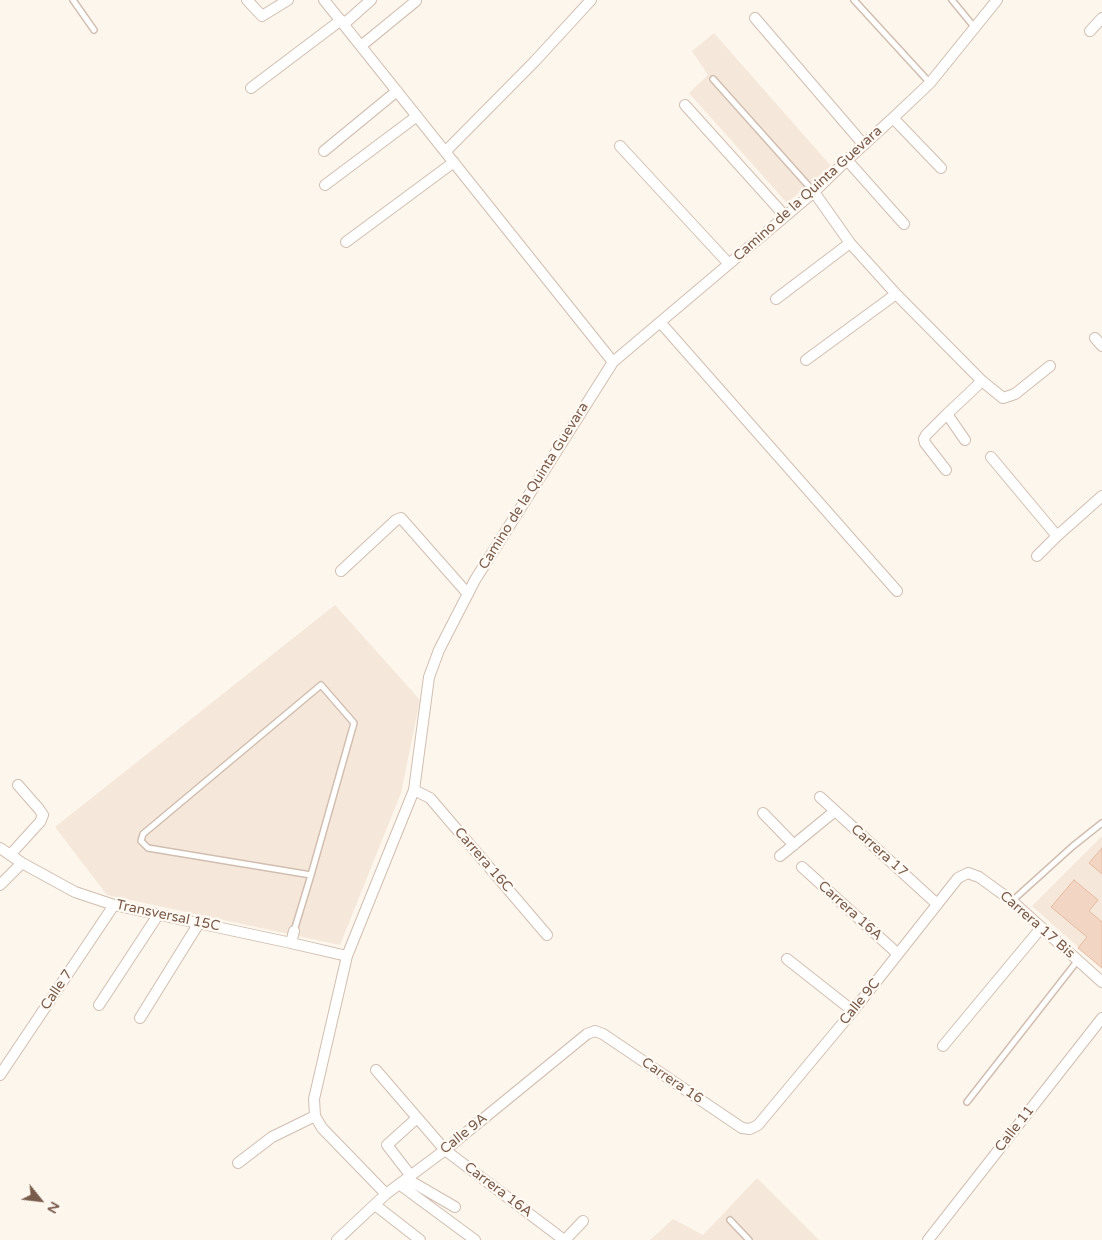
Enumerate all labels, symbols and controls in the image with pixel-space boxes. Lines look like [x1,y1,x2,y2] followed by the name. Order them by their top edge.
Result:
[730,123,886,265] street label: Camino de la Quinta Guevara
[476,399,592,573] street label: Camino de la Quinta Guevara
[847,821,911,881] street label: Carrera 17
[450,824,516,896] street label: Carrera 16C
[814,878,886,944] street label: Carrera 16A
[996,888,1078,962] street label: Carrera 17 Bis
[115,897,221,935] street label: Transversal 15C
[37,967,77,1013] street label: Calle 7
[836,975,884,1029] street label: Calle 9C
[638,1054,706,1108] street label: Carrera 16
[992,1103,1038,1155] street label: Calle 11
[437,1110,491,1158] street label: Calle 9A
[461,1159,535,1221] street label: Carrera 16A
[15,1175,65,1225] north arrow
[43,1198,64,1217] text: N

